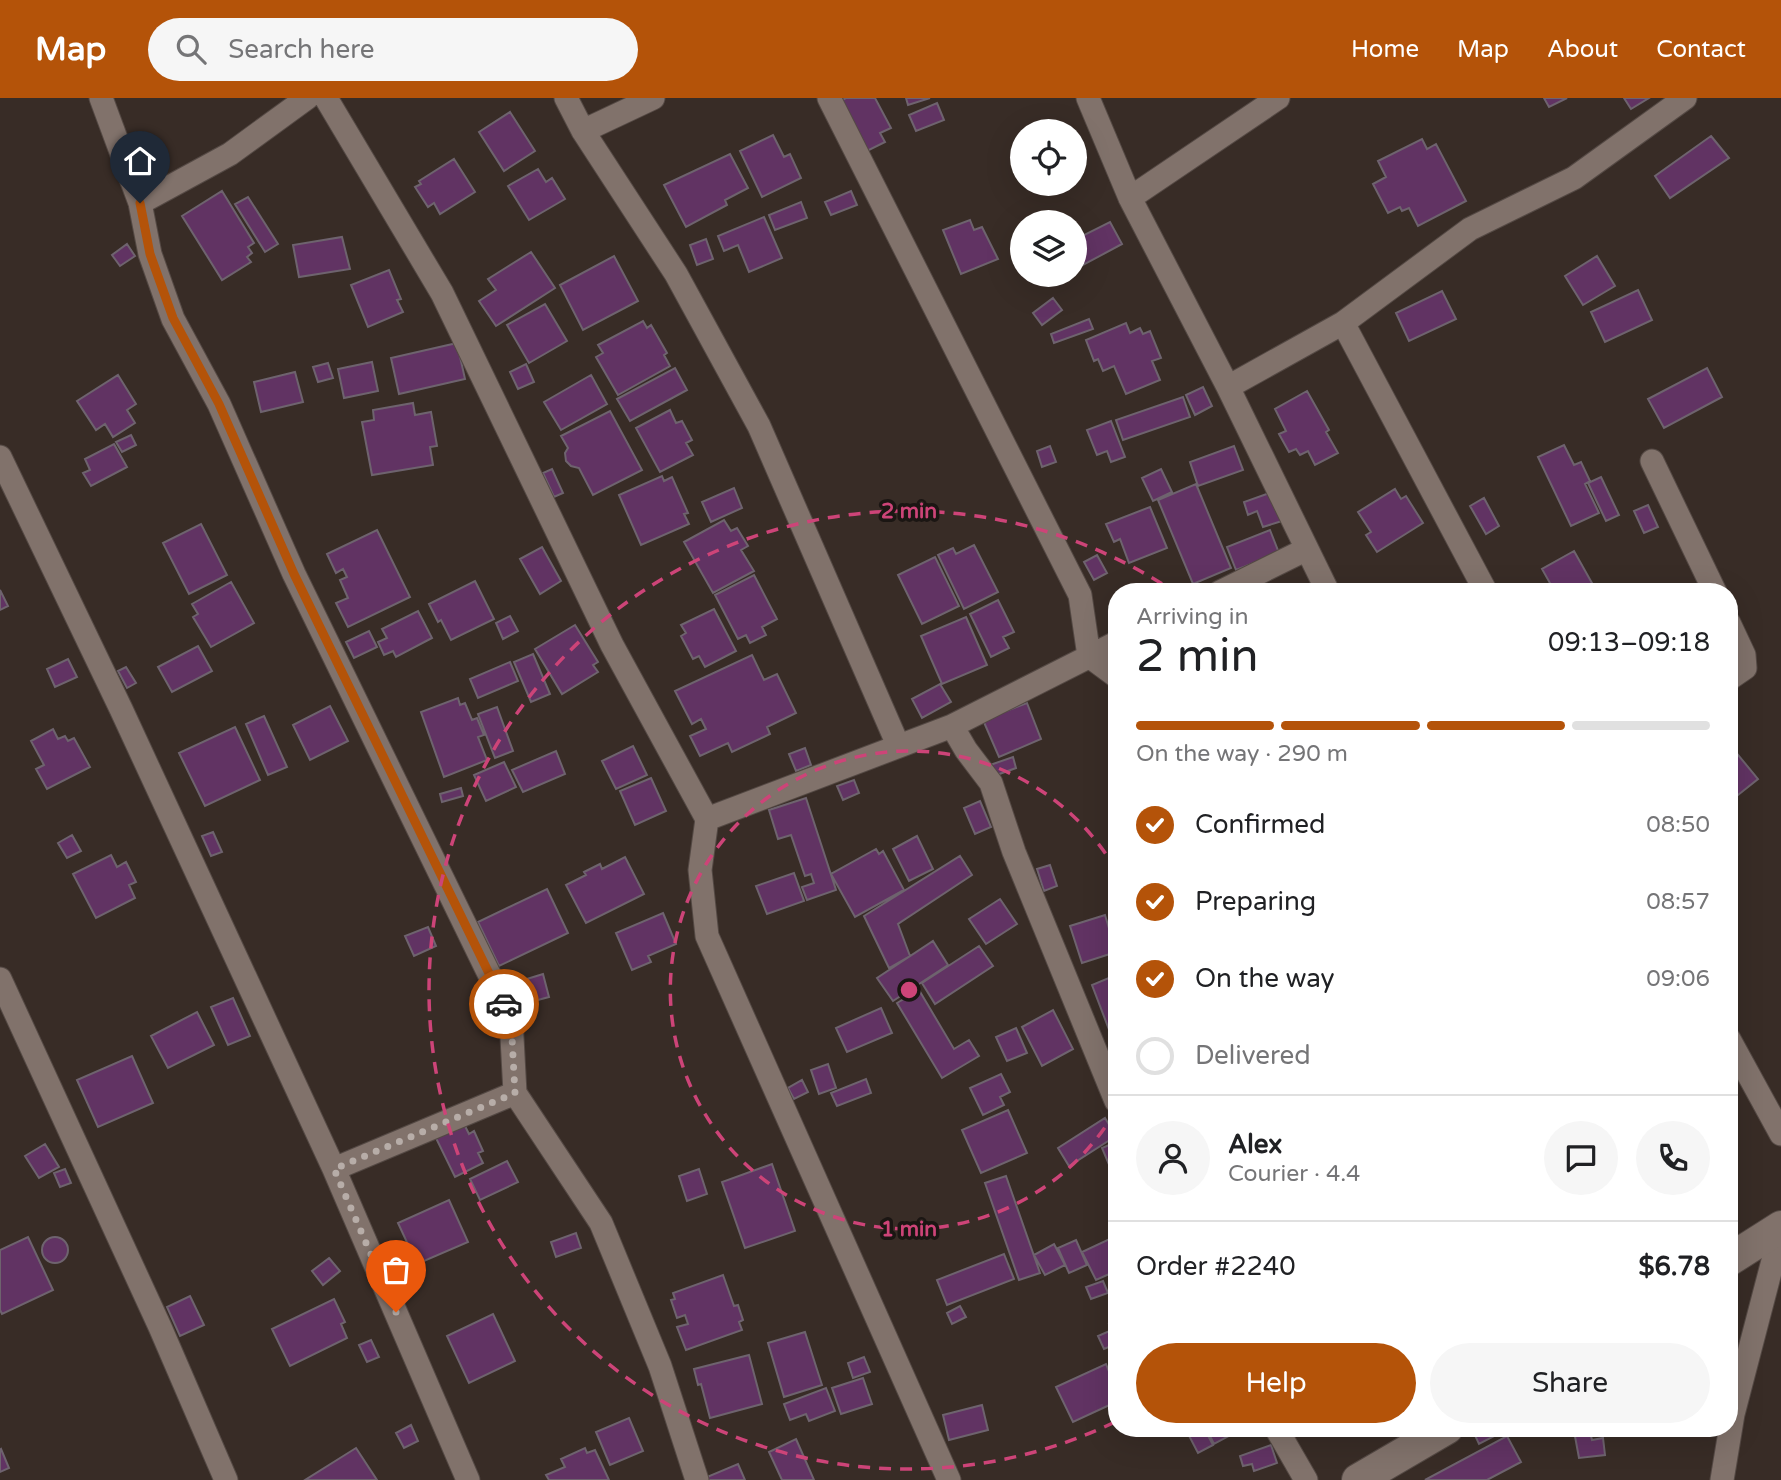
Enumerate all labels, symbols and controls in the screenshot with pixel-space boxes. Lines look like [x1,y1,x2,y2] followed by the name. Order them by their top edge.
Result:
[148,18,638,81] search box
[35,30,106,69] text: Map
[172,30,210,68] icon: search
[228,34,374,65] text: Search here
[1351,35,1419,64] text: Home
[1457,35,1509,64] text: Map
[1547,35,1618,64] text: About
[1656,35,1746,64] text: Contact
[1010,119,1087,287] map controls
[1010,119,1087,196] button: locate
[110,131,170,203] pin
[121,142,159,180] icon: home
[1010,210,1087,287] button: layers
[881,499,937,524] text: 2 min
[1136,603,1249,631] text: Arriving in
[1548,627,1710,658] text: 09:13–09:18
[1136,629,1259,684] text: 2 min
[1136,740,1348,768] text: On the way · 290 m
[1136,806,1174,844] icon: check
[1195,809,1325,840] text: Confirmed
[1646,811,1710,839] text: 08:50
[1136,883,1174,921] icon: check
[1195,886,1316,917] text: Preparing
[1646,888,1710,916] text: 08:57
[1136,960,1174,998] icon: check
[1195,963,1335,994] text: On the way
[1646,965,1710,993] text: 09:06
[469,969,539,1039] courier
[897,978,921,1002] centre of rings
[485,985,523,1023] icon: car
[1195,1040,1311,1071] text: Delivered
[1136,1121,1210,1195] button: person
[1544,1121,1618,1195] button: chat
[1636,1121,1710,1195] button: phone
[1228,1129,1282,1160] text: Alex
[1228,1160,1360,1188] text: Courier · 4.4
[881,1217,937,1242] text: 1 min
[366,1240,426,1312] pin
[377,1251,415,1289] icon: bag
[1136,1251,1296,1282] text: Order #2240
[1638,1251,1710,1282] text: $6.78
[1136,1343,1416,1423] button: Help
[1430,1343,1710,1423] button: Share

